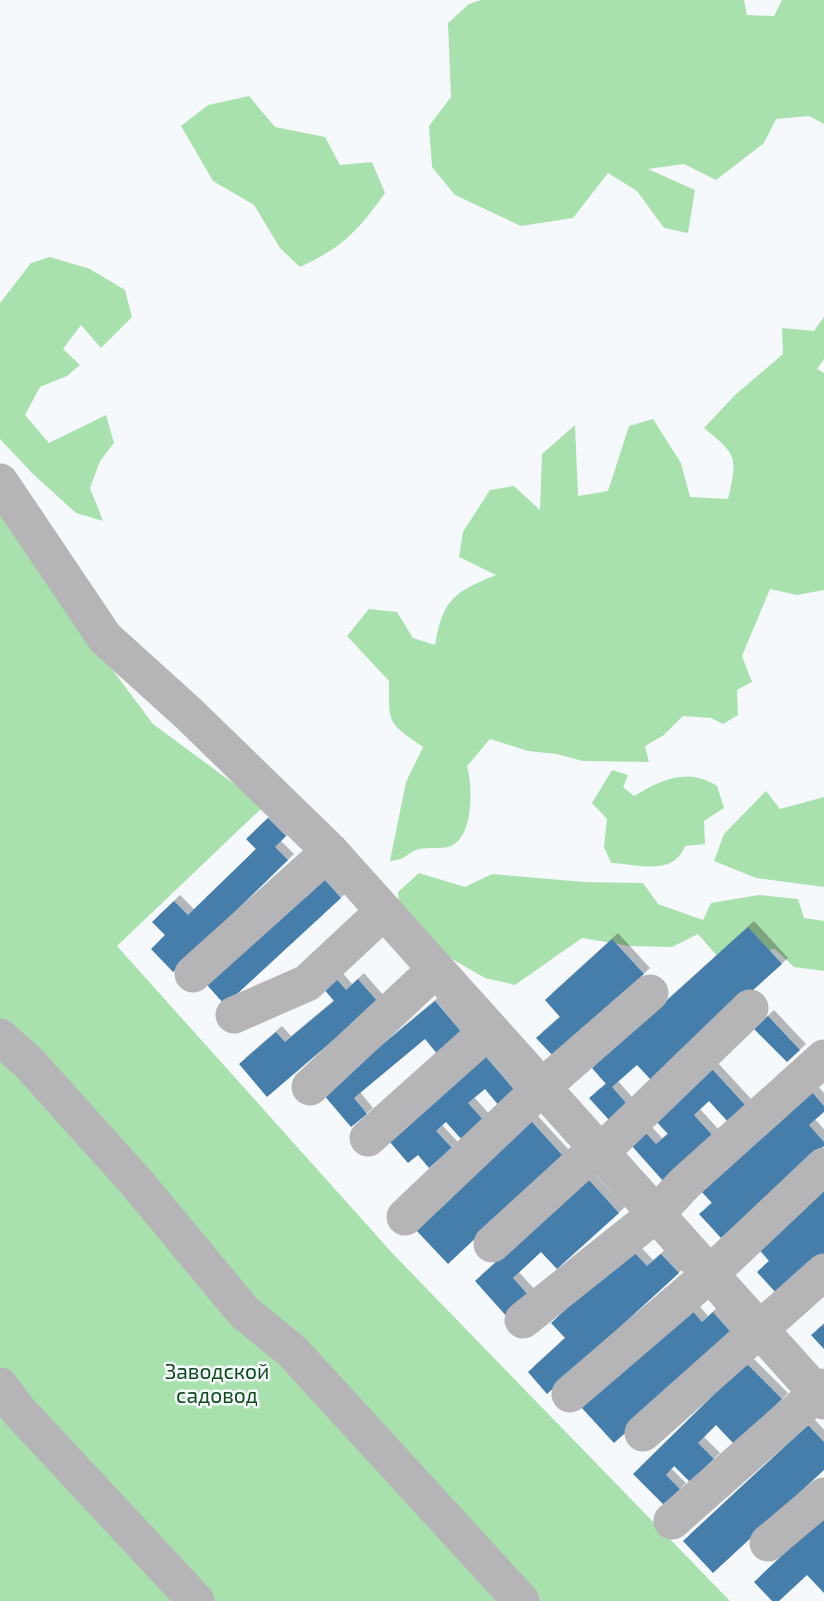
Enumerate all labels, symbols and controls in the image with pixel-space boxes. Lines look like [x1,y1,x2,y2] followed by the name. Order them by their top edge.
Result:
[165,1358,269,1407] park label: Заводской садовод

